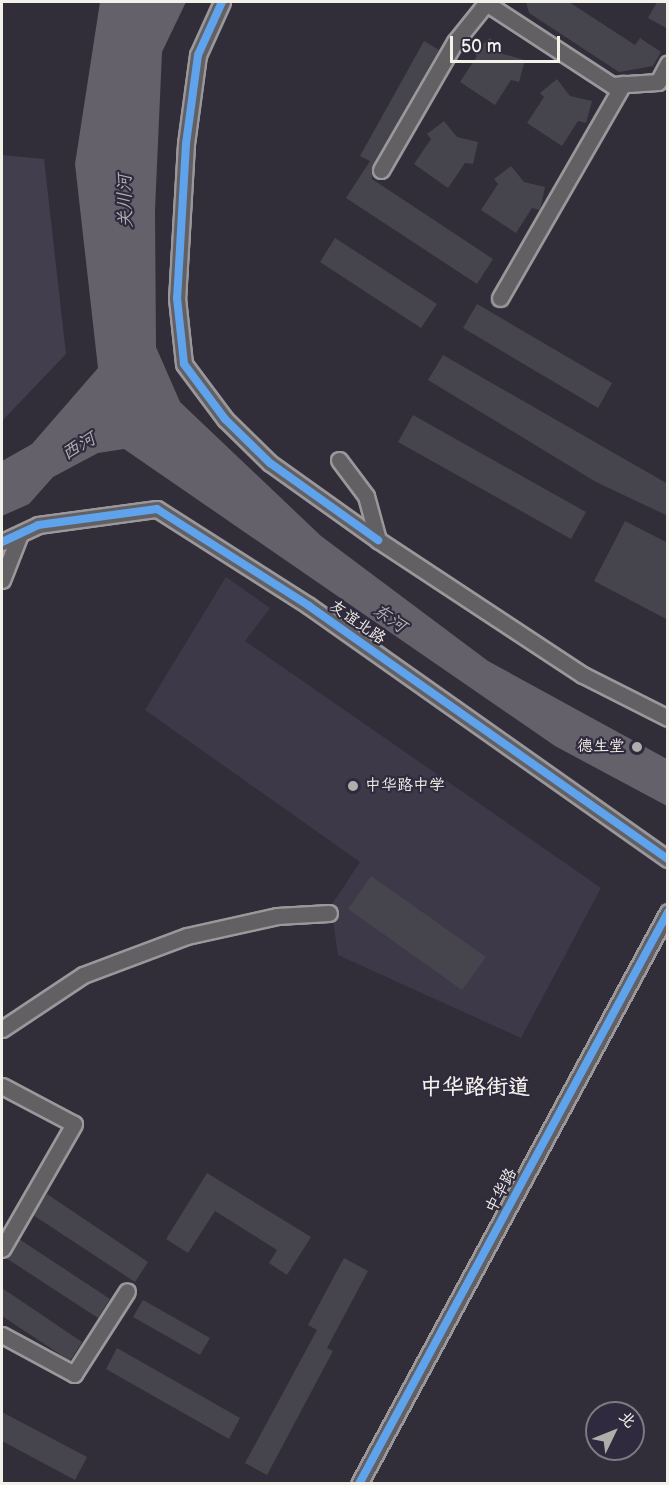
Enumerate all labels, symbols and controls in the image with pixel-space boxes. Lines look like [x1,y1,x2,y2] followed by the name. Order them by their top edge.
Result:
[453,24,562,62] scale bar
[461,36,502,57] text: 50 m
[115,174,137,228] water label: 关川河
[58,428,100,466] water label: 西河
[325,597,389,649] street label: 友谊北路
[368,600,410,638] water label: 东河
[577,737,625,757] place label: 德生堂
[630,740,644,754] marker: 德生堂
[365,776,445,796] place label: 中华路中学
[346,779,360,793] marker: 中华路中学
[420,1075,530,1101] district label: 中华路街道
[482,1165,522,1217] street label: 中华路
[585,1401,645,1461] north arrow
[615,1407,639,1432] text: 北

